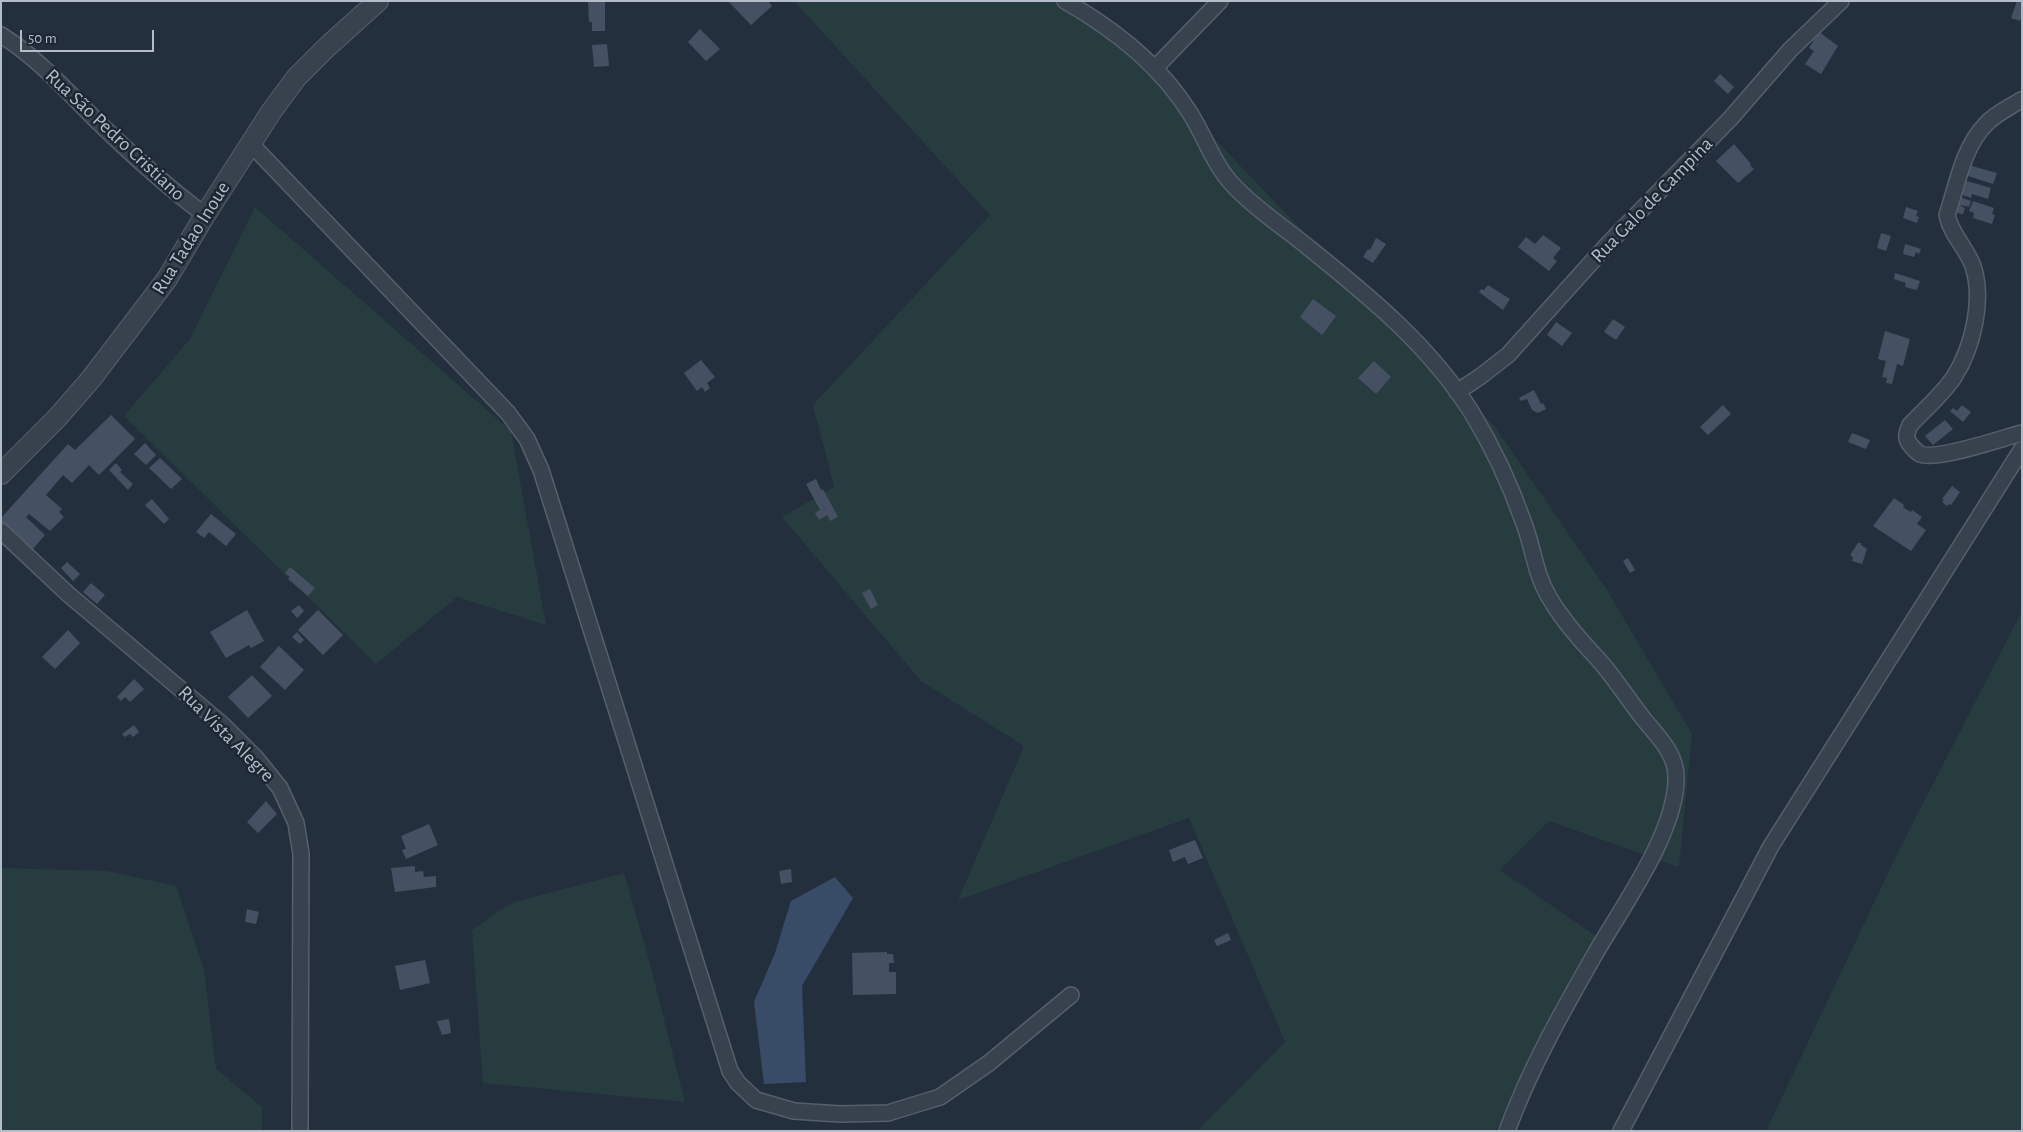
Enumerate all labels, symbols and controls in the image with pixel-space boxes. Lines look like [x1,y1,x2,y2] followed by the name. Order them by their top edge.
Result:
[22,20,156,52] scale bar
[28,31,57,46] text: 50 m
[40,64,190,206] street label: Rua São Pedro Cristiano
[1586,132,1718,268] street label: Rua Galo de Campina
[147,177,235,299] street label: Rua Tadao Inoue
[173,681,279,787] street label: Rua Vista Alegre

